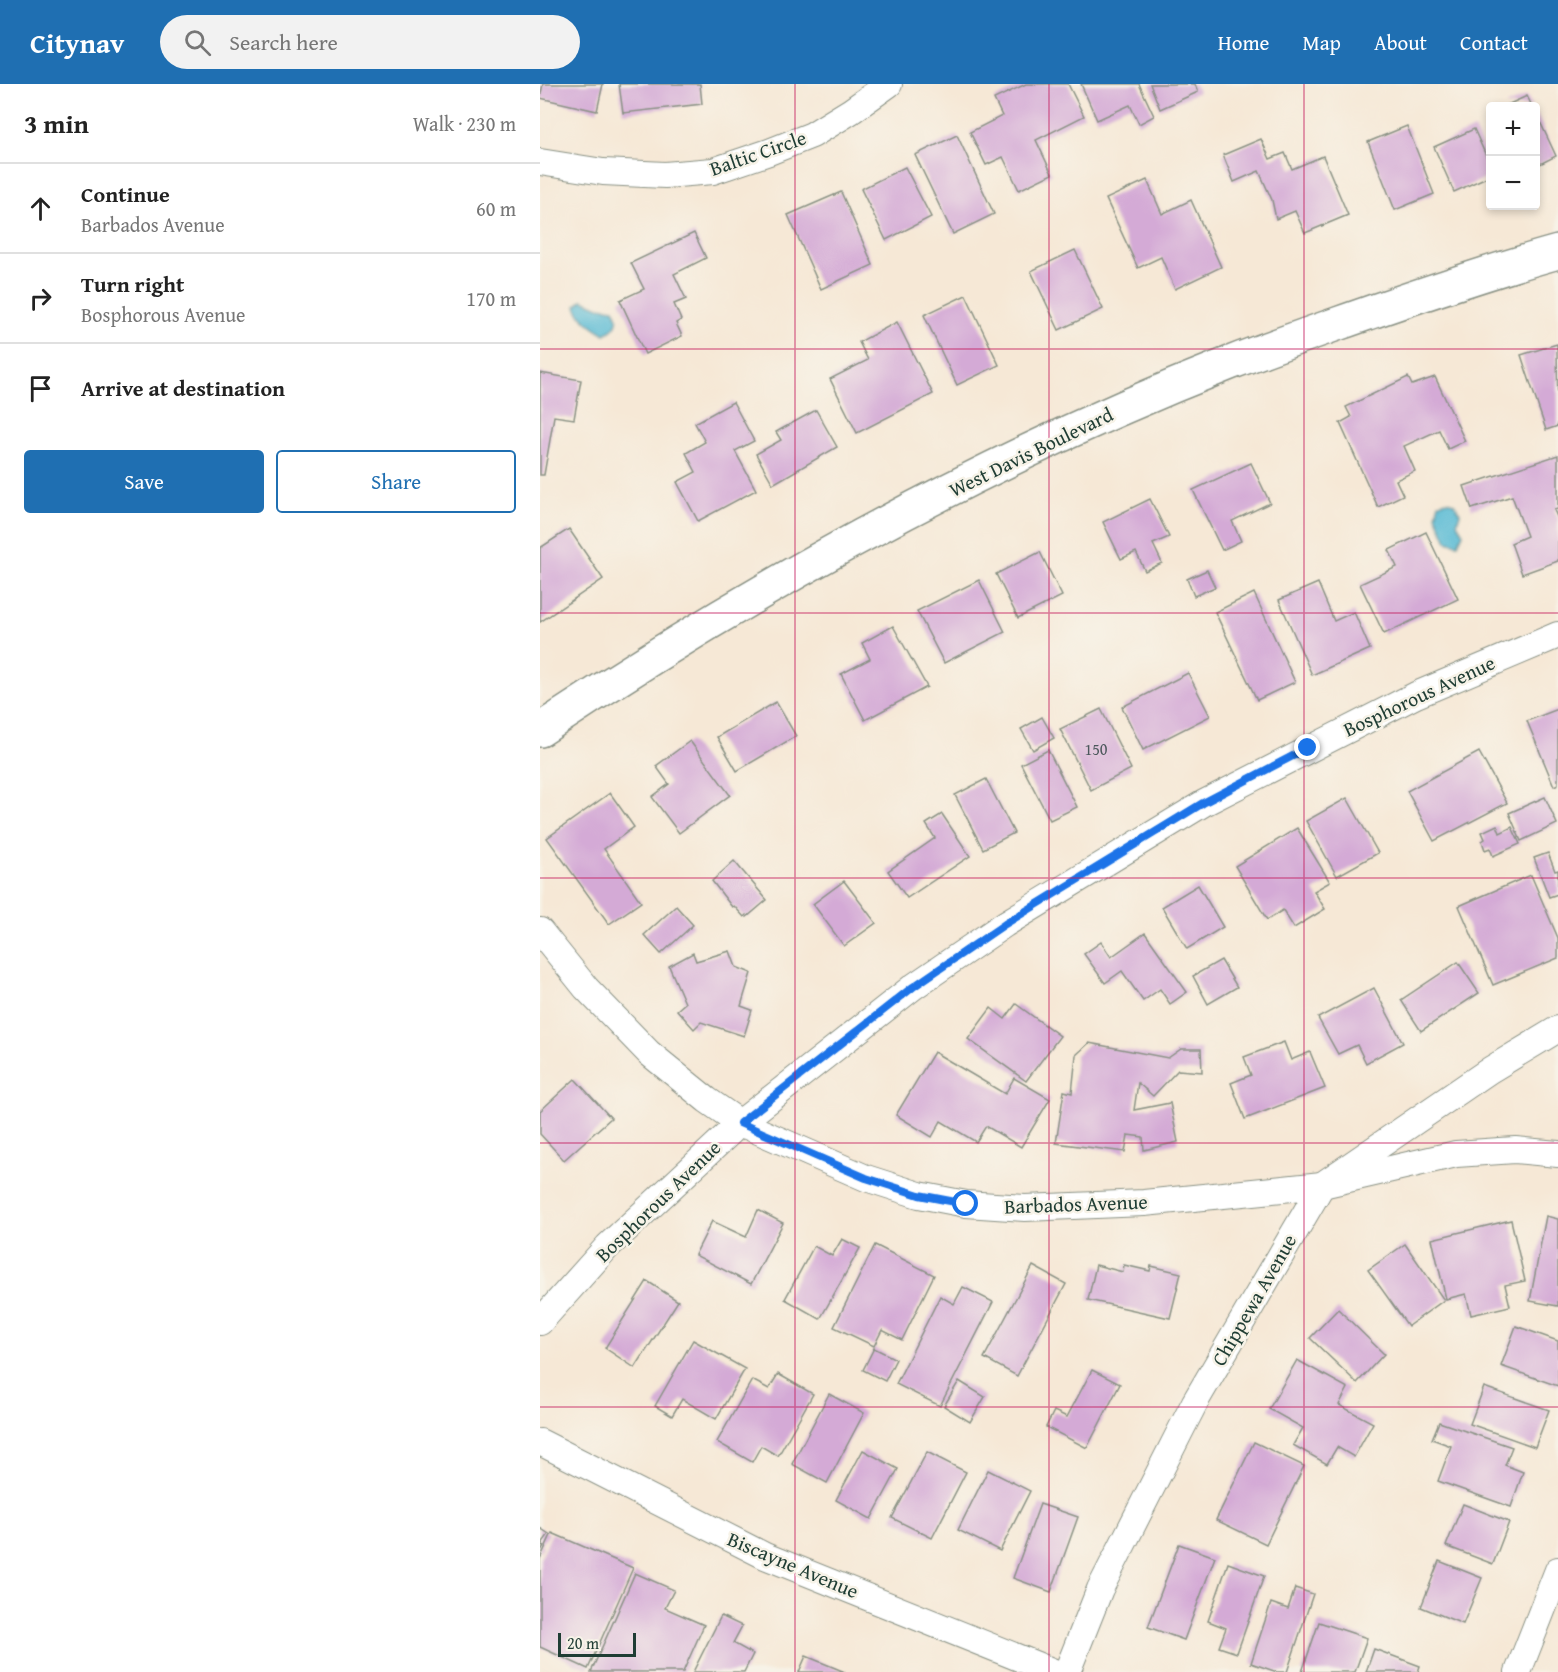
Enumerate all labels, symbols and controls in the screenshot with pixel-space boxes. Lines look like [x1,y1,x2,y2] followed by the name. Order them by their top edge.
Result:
[160,15,580,69] search box
[30,22,124,63] text: Citynav
[181,26,214,59] icon: search
[229,26,338,58] text: Search here
[1218,27,1269,58] text: Home
[1302,27,1341,58] text: Map
[1374,27,1427,58] text: About
[1460,27,1528,58] text: Contact
[1486,102,1540,210] map controls
[1486,102,1540,156] button: +
[24,104,89,143] text: 3 min
[413,109,516,138] text: Walk · 230 m
[706,122,810,183] street label: Baltic Circle
[1486,156,1540,210] button: −
[81,178,170,210] text: Continue
[24,192,57,225] icon: ahead
[476,194,516,223] text: 60 m
[81,210,225,239] text: Barbados Avenue
[81,268,184,300] text: Turn right
[24,282,57,315] icon: right
[466,284,516,313] text: 170 m
[81,300,245,329] text: Bosphorous Avenue
[24,372,57,405] icon: arrive
[81,372,285,404] text: Arrive at destination
[944,399,1118,504] street label: West Davis Boulevard
[24,450,264,513] button: Save
[276,450,516,513] button: Share
[1338,648,1499,743] street label: Bosphorous Avenue
[1294,734,1320,760] route end
[1084,737,1108,761] house number: 150
[588,1133,727,1268] street label: Bosphorous Avenue
[1004,1187,1148,1220] street label: Barbados Avenue
[952,1190,978,1216] route start
[1204,1228,1303,1371] street label: Chippewa Avenue
[723,1524,863,1605] street label: Biscayne Avenue
[558,1630,636,1658] scale bar
[567,1631,599,1655] text: 20 m

